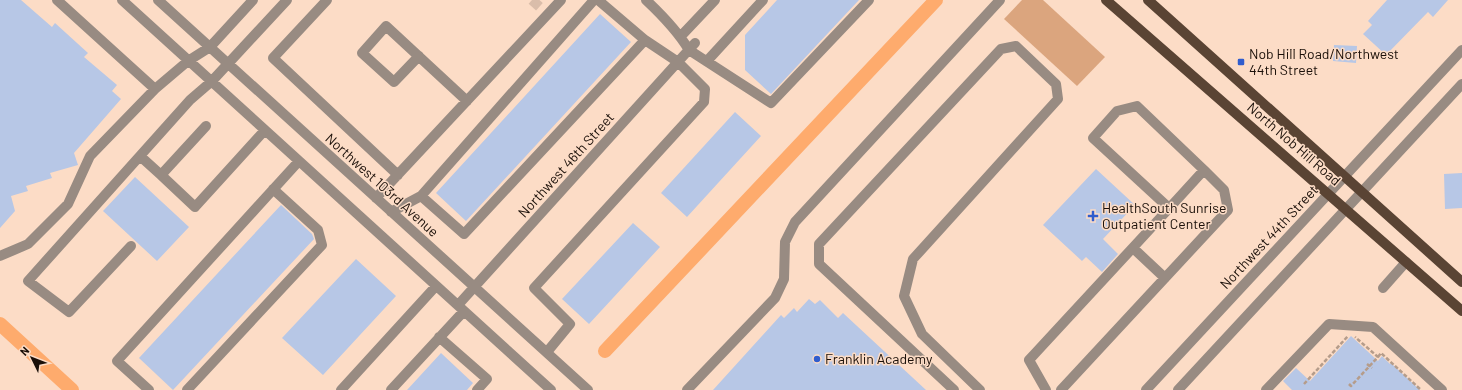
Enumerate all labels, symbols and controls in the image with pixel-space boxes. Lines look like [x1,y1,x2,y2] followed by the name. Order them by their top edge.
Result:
[1249,45,1399,78] place label: Nob Hill Road/Northwest 44th Street
[1236,57,1246,67] marker: Nob Hill Road/Northwest 44th Street
[1244,98,1345,189] street label: North Nob Hill Road
[514,109,617,221] street label: Northwest 46th Street
[322,129,443,240] street label: Northwest 103rd Avenue
[1216,181,1321,292] street label: Northwest 44th Street
[1102,199,1226,232] place label: HealthSouth Sunrise Outpatient Center
[1087,210,1099,222] marker: HealthSouth Sunrise Outpatient Center
[12,338,52,378] north arrow
[17,344,32,358] text: N
[825,350,933,367] place label: Franklin Academy
[812,354,822,364] marker: Franklin Academy

